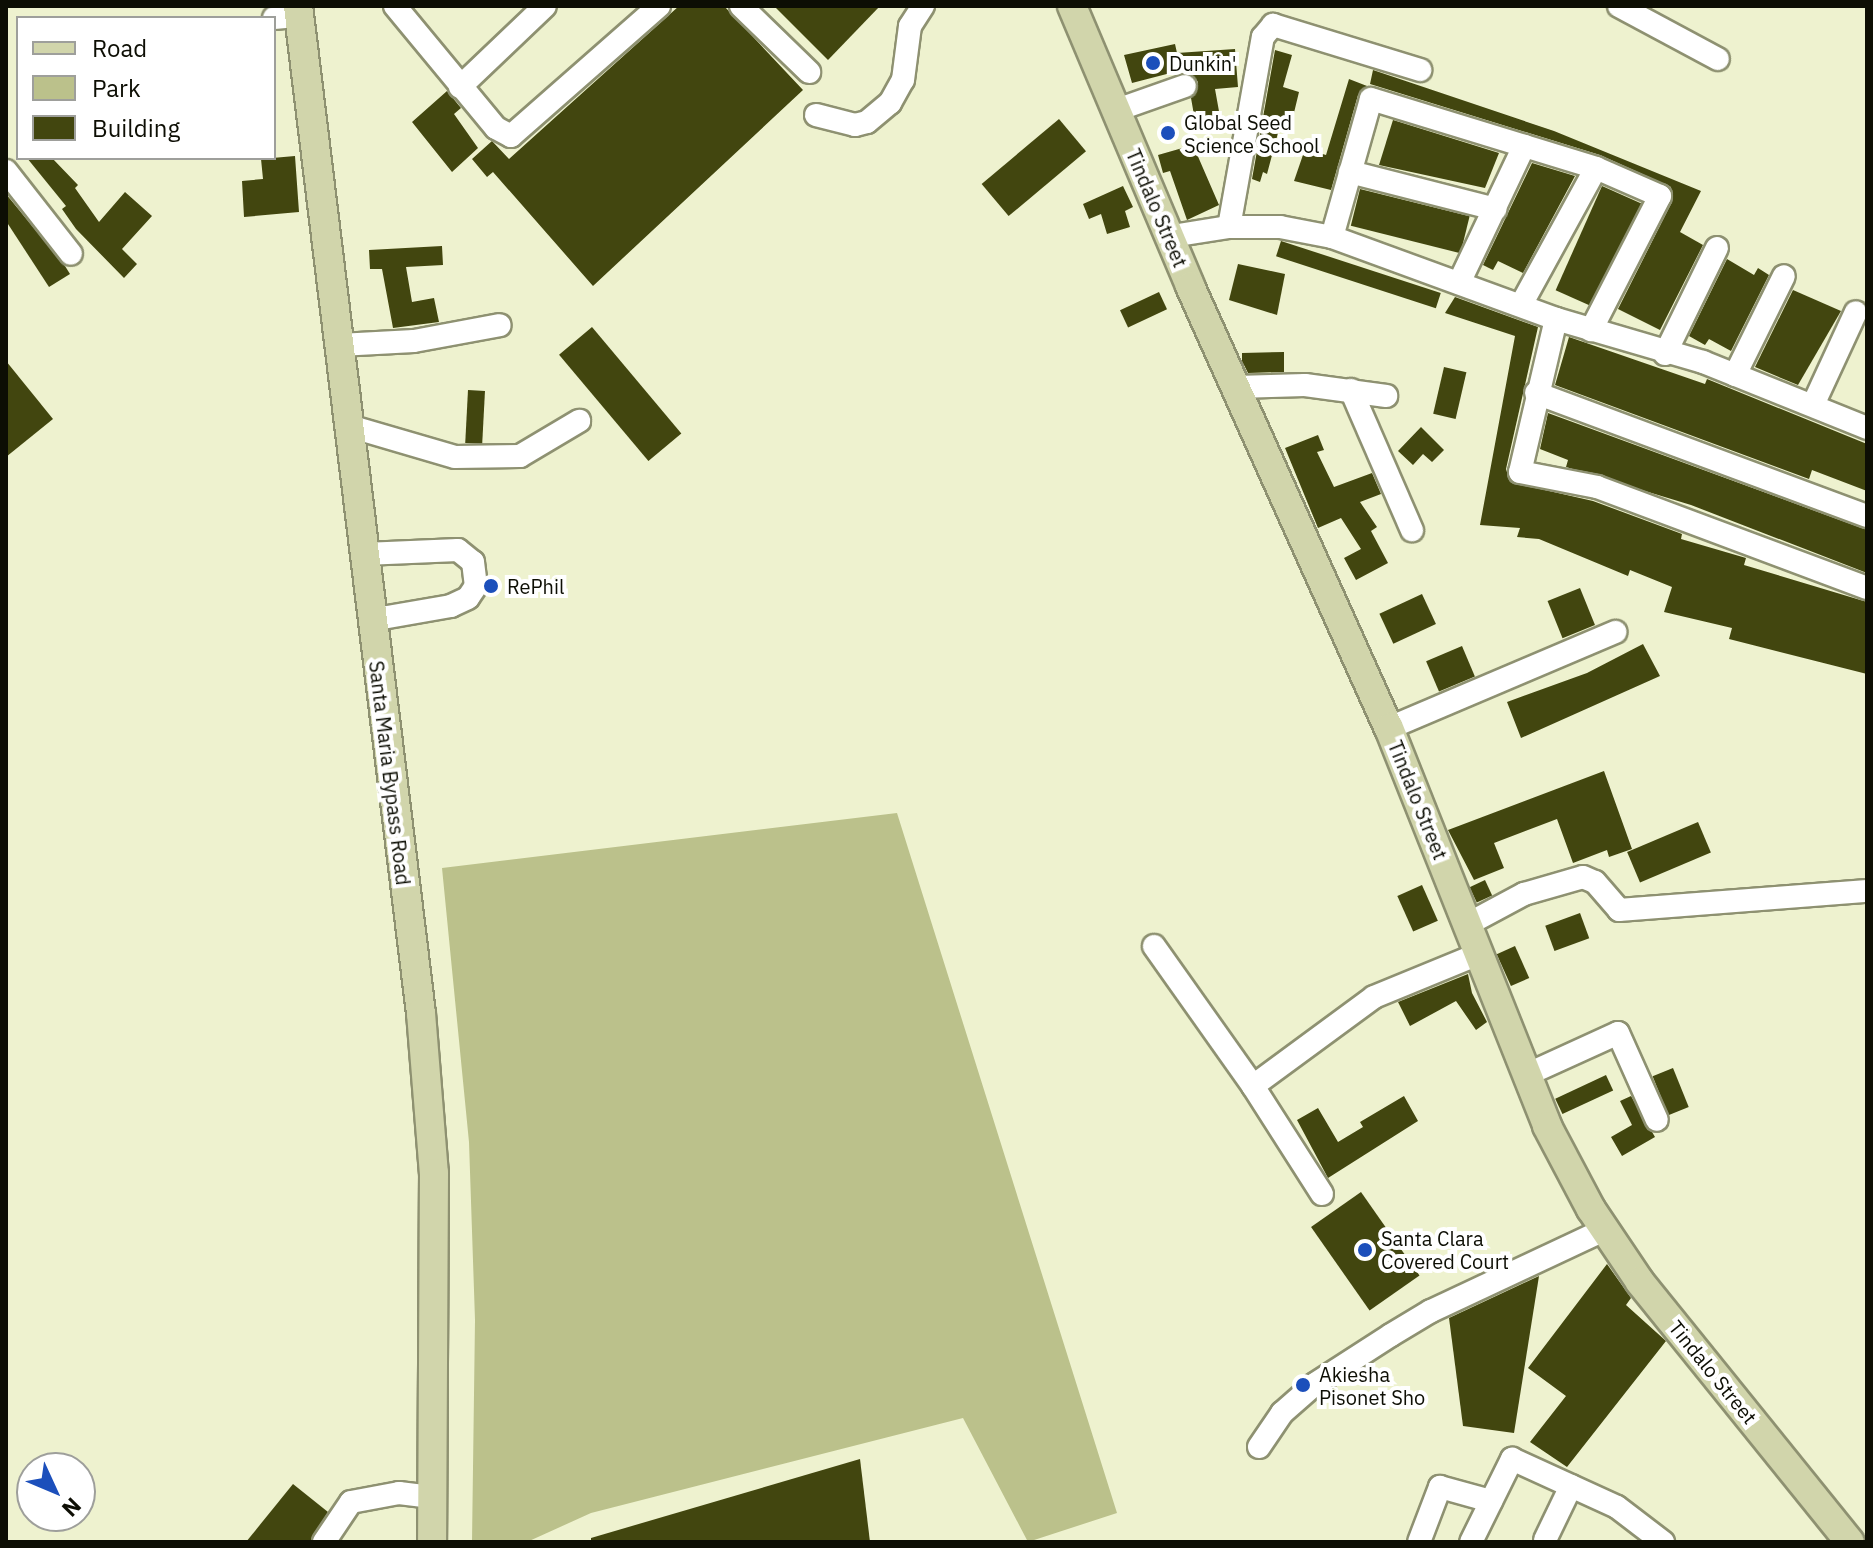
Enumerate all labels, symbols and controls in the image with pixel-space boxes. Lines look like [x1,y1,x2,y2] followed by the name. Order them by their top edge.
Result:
[16,16,276,160] legend
[92,32,147,64] text: Road
[1169,51,1237,75] place label: Dunkin'
[1144,54,1162,72] marker: Dunkin'
[92,72,141,104] text: Park
[1184,110,1320,157] place label: Global Seed Science School
[92,112,180,144] text: Building
[1159,124,1177,142] marker: Global Seed Science School
[1121,145,1193,271] street label: Tindalo Street
[507,574,564,598] place label: RePhil
[482,577,500,595] marker: RePhil
[364,659,416,887] street label: Santa Maria Bypass Road
[1383,737,1453,863] street label: Tindalo Street
[1381,1226,1509,1273] place label: Santa Clara Covered Court
[1356,1241,1374,1259] marker: Santa Clara Covered Court
[1664,1315,1762,1429] street label: Tindalo Street
[1319,1362,1425,1409] place label: Akiesha Pisonet Sho
[1294,1376,1312,1394] marker: Akiesha Pisonet Sho
[16,1452,96,1532] north arrow
[56,1492,88,1523] text: N

